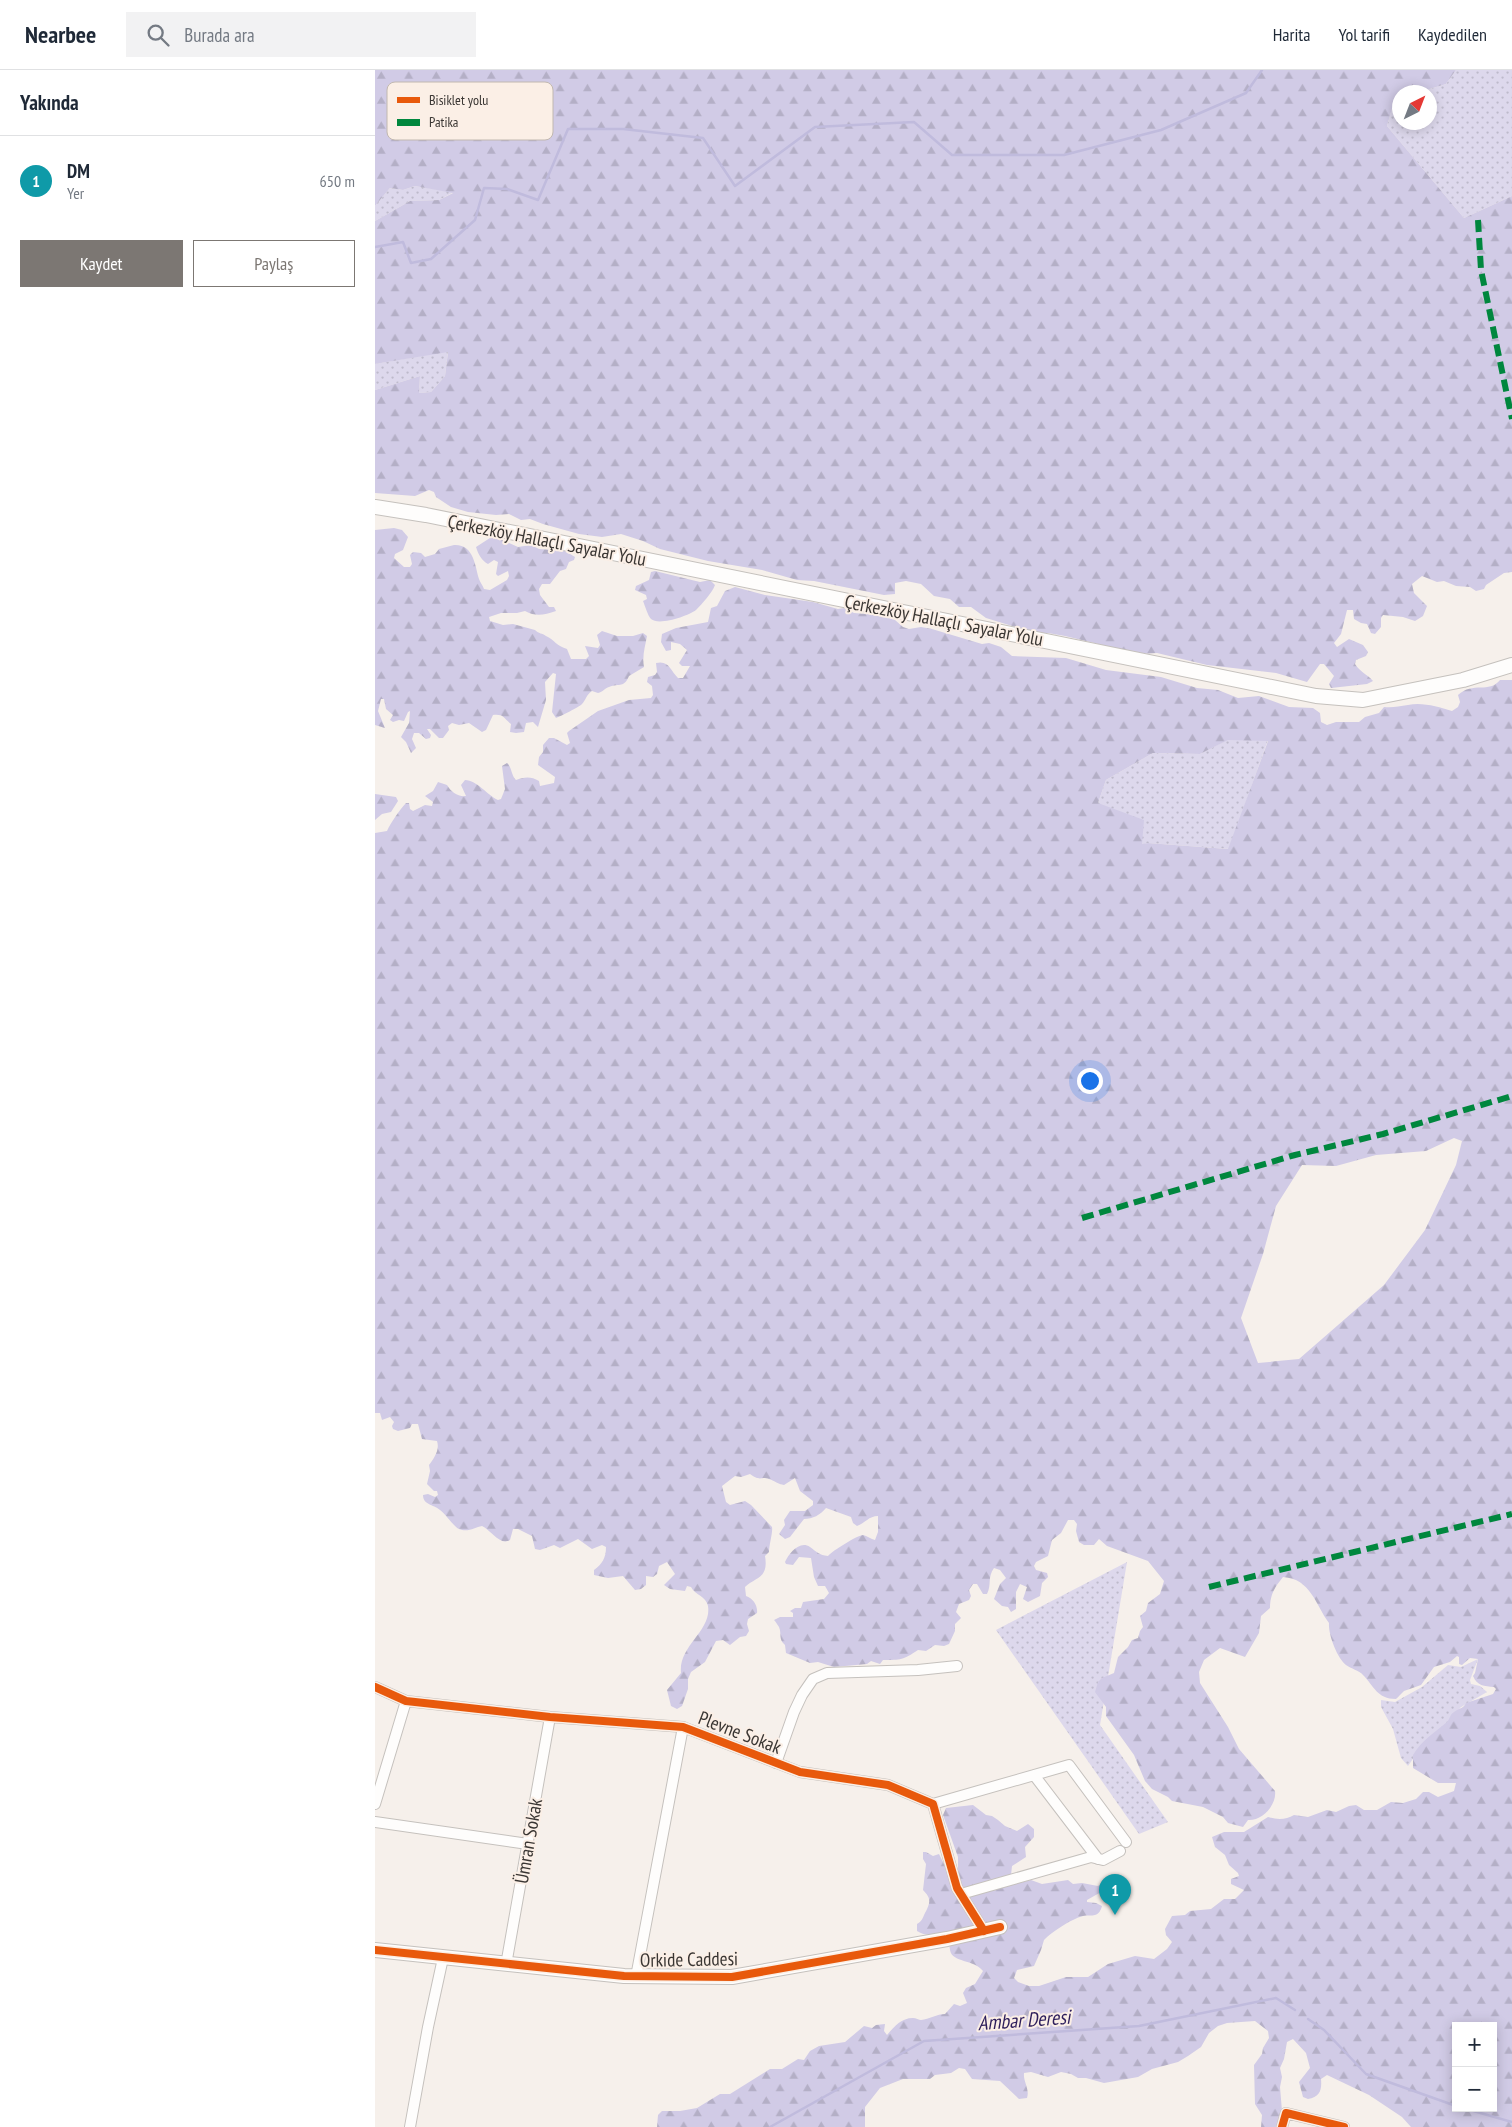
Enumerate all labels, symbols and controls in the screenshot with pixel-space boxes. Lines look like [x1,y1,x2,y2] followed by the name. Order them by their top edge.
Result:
[126,12,476,57] search box
[25,19,96,50] text: Nearbee
[144,21,172,49] icon: search
[184,23,255,47] text: Burada ara
[1273,23,1311,46] text: Harita
[1339,23,1390,46] text: Yol tarifi
[1418,23,1487,46] text: Kaydedilen
[387,82,553,140] legend
[1392,85,1437,130] north arrow
[20,89,79,116] text: Yakında
[429,91,488,109] text: Bisiklet yolu
[429,113,458,131] text: Patika
[67,159,90,183] text: DM
[32,171,40,191] text: 1
[320,171,355,191] text: 650 m
[67,183,84,203] text: Yer
[20,240,183,287] button: Kaydet
[193,240,355,287] button: Paylaş
[446,509,648,571] street label: Çerkezköy Hallaçlı Sayalar Yolu
[843,589,1045,651] street label: Çerkezköy Hallaçlı Sayalar Yolu
[1077,1068,1103,1094] your location
[695,1705,785,1759] street label: Plevne Sokak
[509,1796,547,1885] street label: Ümran Sokak
[1099,1874,1131,1915] pin: 1
[640,1946,738,1972] street label: Orkide Caddesi
[977,2004,1074,2036] water label: Ambar Deresi
[1452,2022,1497,2112] map controls
[1452,2022,1497,2067] button: +
[1452,2067,1497,2112] button: −

